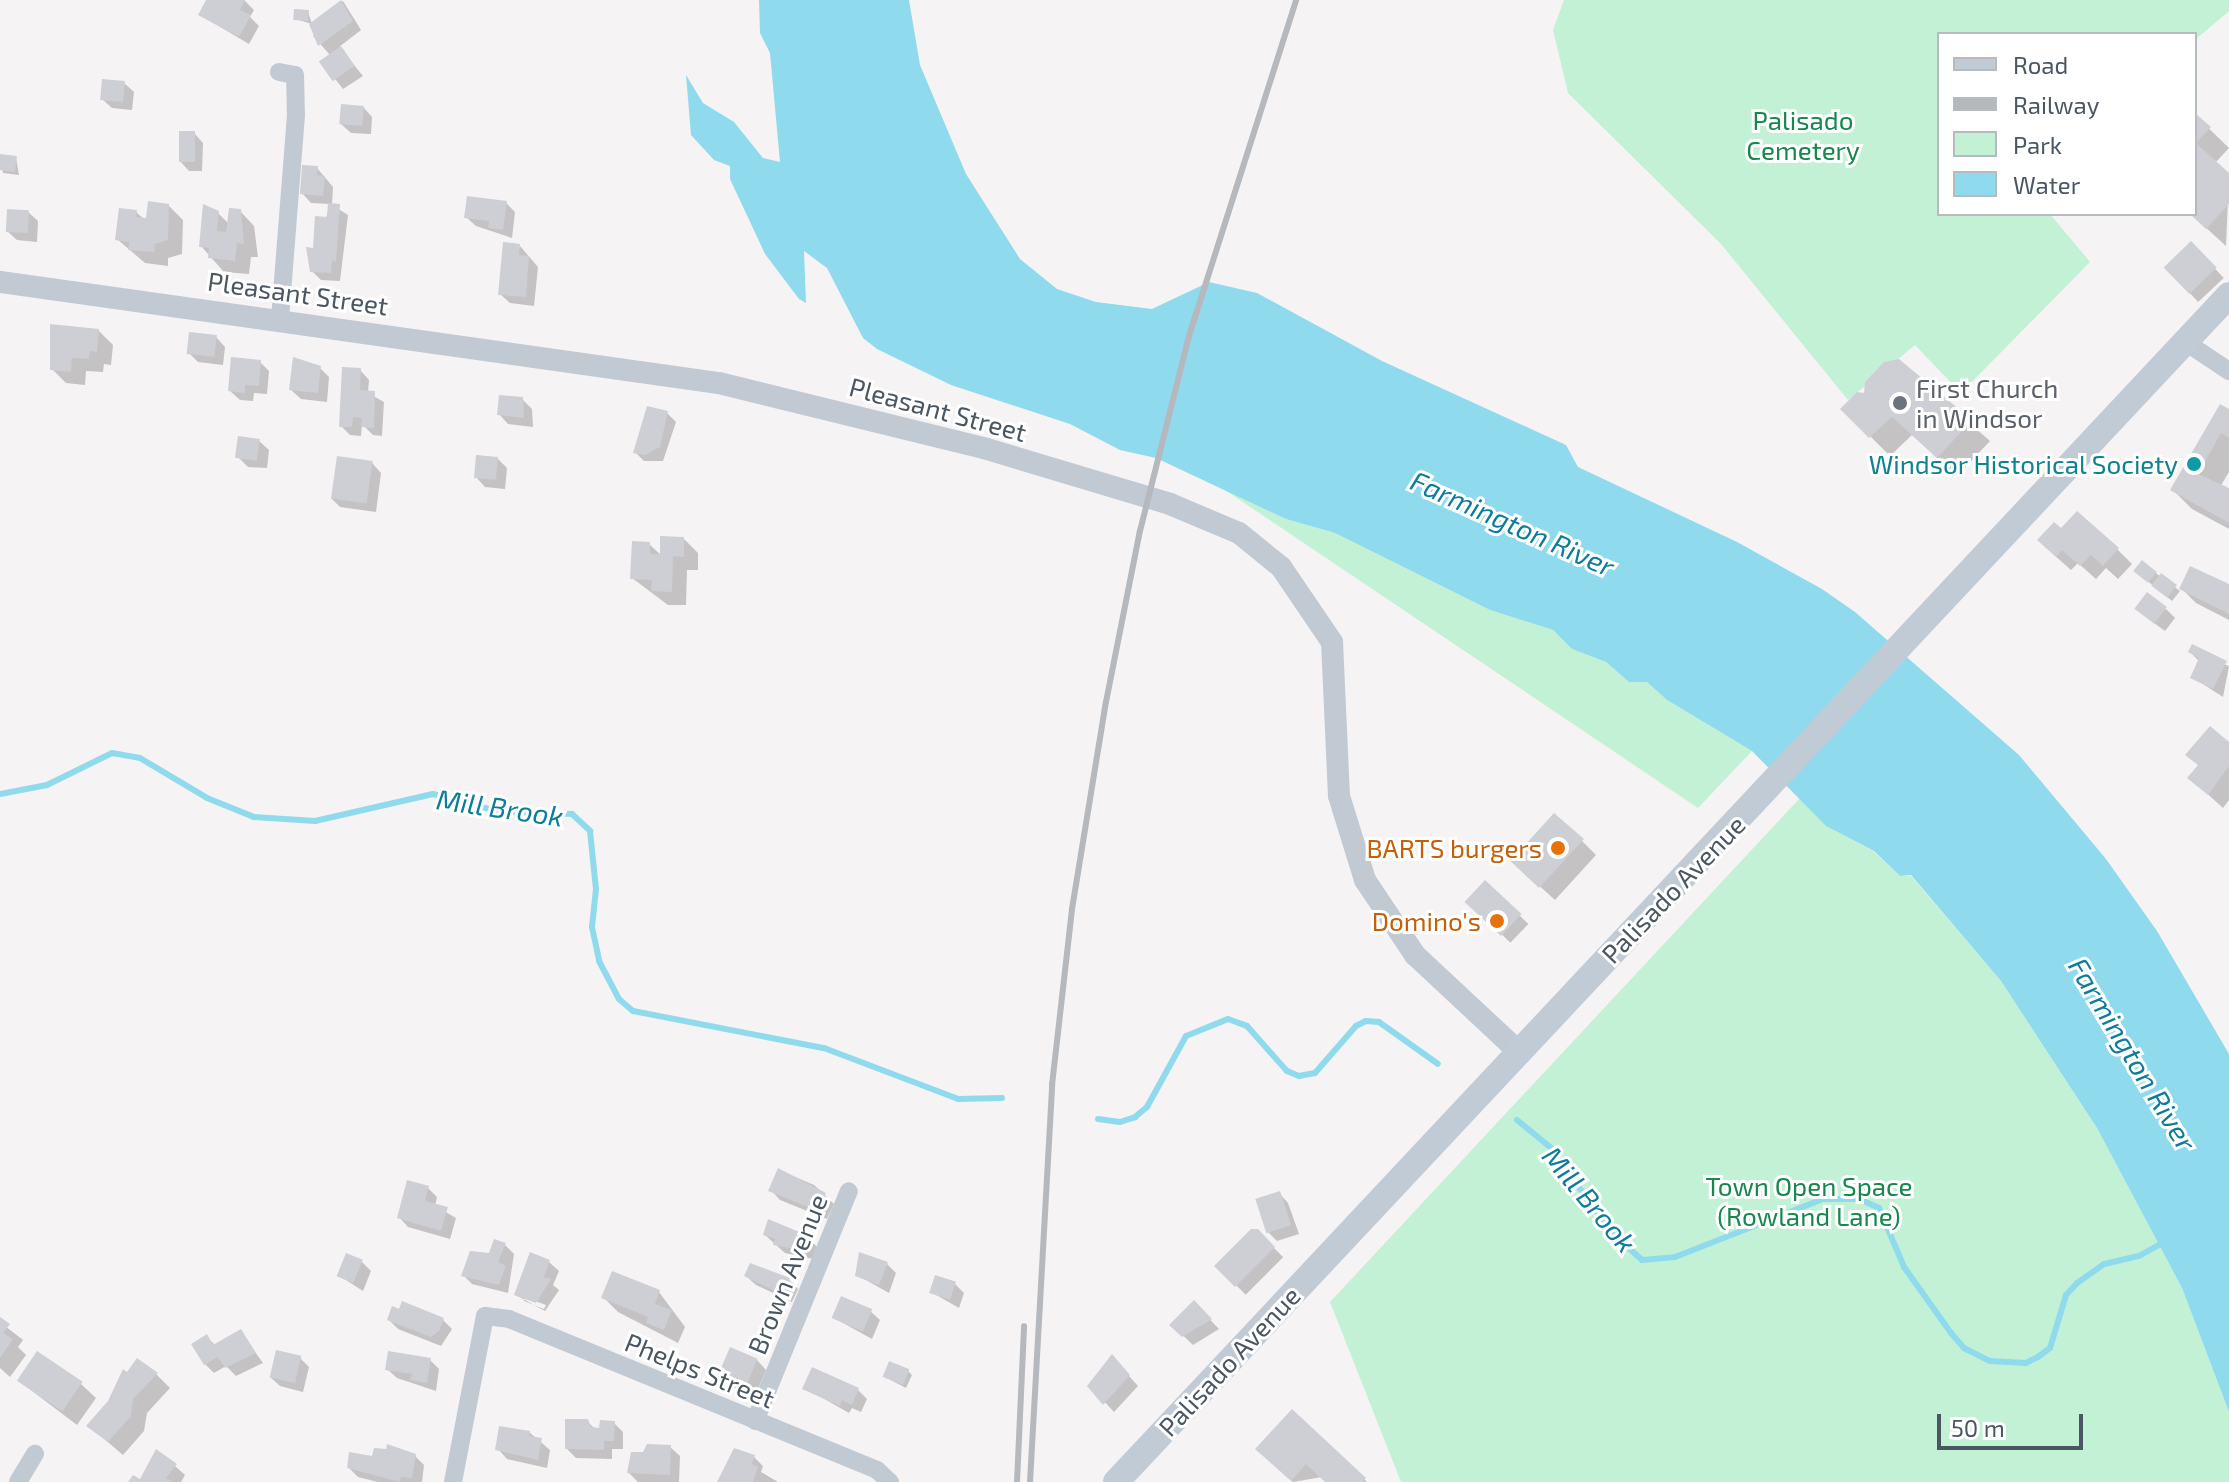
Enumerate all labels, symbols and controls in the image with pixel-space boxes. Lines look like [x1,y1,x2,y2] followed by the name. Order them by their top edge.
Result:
[1937,32,2197,216] legend
[2013,50,2068,79] text: Road
[2013,90,2099,119] text: Railway
[1746,104,1860,166] park label: Palisado Cemetery
[2013,130,2062,159] text: Park
[2013,170,2080,199] text: Water
[206,265,390,321] street label: Pleasant Street
[846,370,1030,448] street label: Pleasant Street
[1916,372,2058,434] place label: First Church in Windsor
[1891,394,1909,412] marker: First Church in Windsor
[1867,448,2178,480] place label: Windsor Historical Society
[2185,455,2203,473] marker: Windsor Historical Society
[1406,463,1620,583] water label: Farmington River
[434,781,566,833] water label: Mill Brook
[1594,808,1752,970] street label: Palisado Avenue
[1366,832,1542,864] place label: BARTS burgers
[1549,839,1567,857] marker: BARTS burgers
[1372,905,1481,937] place label: Domino's
[1488,912,1506,930] marker: Domino's
[2062,951,2204,1157] water label: Farmington River
[1536,1139,1644,1259] water label: Mill Brook
[1706,1170,1912,1232] park label: Town Open Space (Rowland Lane)
[741,1189,833,1359] street label: Brown Avenue
[1152,1280,1306,1442] street label: Palisado Avenue
[621,1326,779,1414] street label: Phelps Street
[1941,1398,2087,1448] scale bar
[1951,1413,2005,1442] text: 50 m

